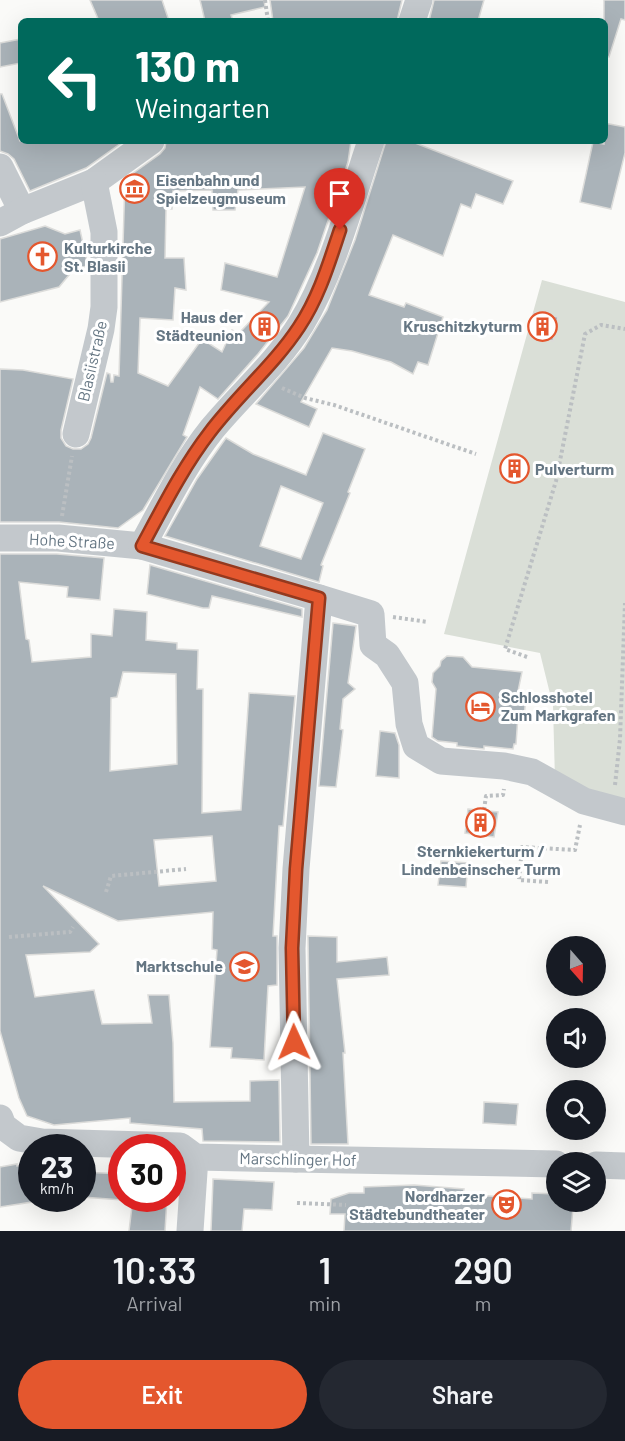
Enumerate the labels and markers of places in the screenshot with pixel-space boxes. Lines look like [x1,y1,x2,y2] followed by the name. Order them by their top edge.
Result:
[314,168,365,230] pin
[156,170,286,207] place label: Eisenbahn und Spielzeugmuseum
[119,173,151,205] museum icon: Eisenbahn und Spielzeugmuseum
[64,238,152,275] place label: Kulturkirche St. Blasii
[27,241,59,273] church icon: Kulturkirche St. Blasii
[156,307,243,344] place label: Haus der Städteunion
[248,310,280,342] building icon: Haus der Städteunion
[527,310,559,342] building icon: Kruschitzkyturm
[403,316,522,335] place label: Kruschitzkyturm
[498,453,530,485] building icon: Pulverturm
[535,459,614,478] place label: Pulverturm
[501,687,616,724] place label: Schlosshotel Zum Markgrafen
[464,690,496,722] hotel icon: Schlosshotel Zum Markgrafen
[465,807,497,839] building icon: Sternkiekerturm / Lindenbeinscher Turm
[401,841,561,878] place label: Sternkiekerturm / Lindenbeinscher Turm
[228,950,260,982] school or university icon: Marktschule
[136,956,223,975] place label: Marktschule
[349,1186,485,1223] place label: Nordharzer Städtebundtheater
[490,1189,522,1221] theatre icon: Nordharzer Städtebundtheater

